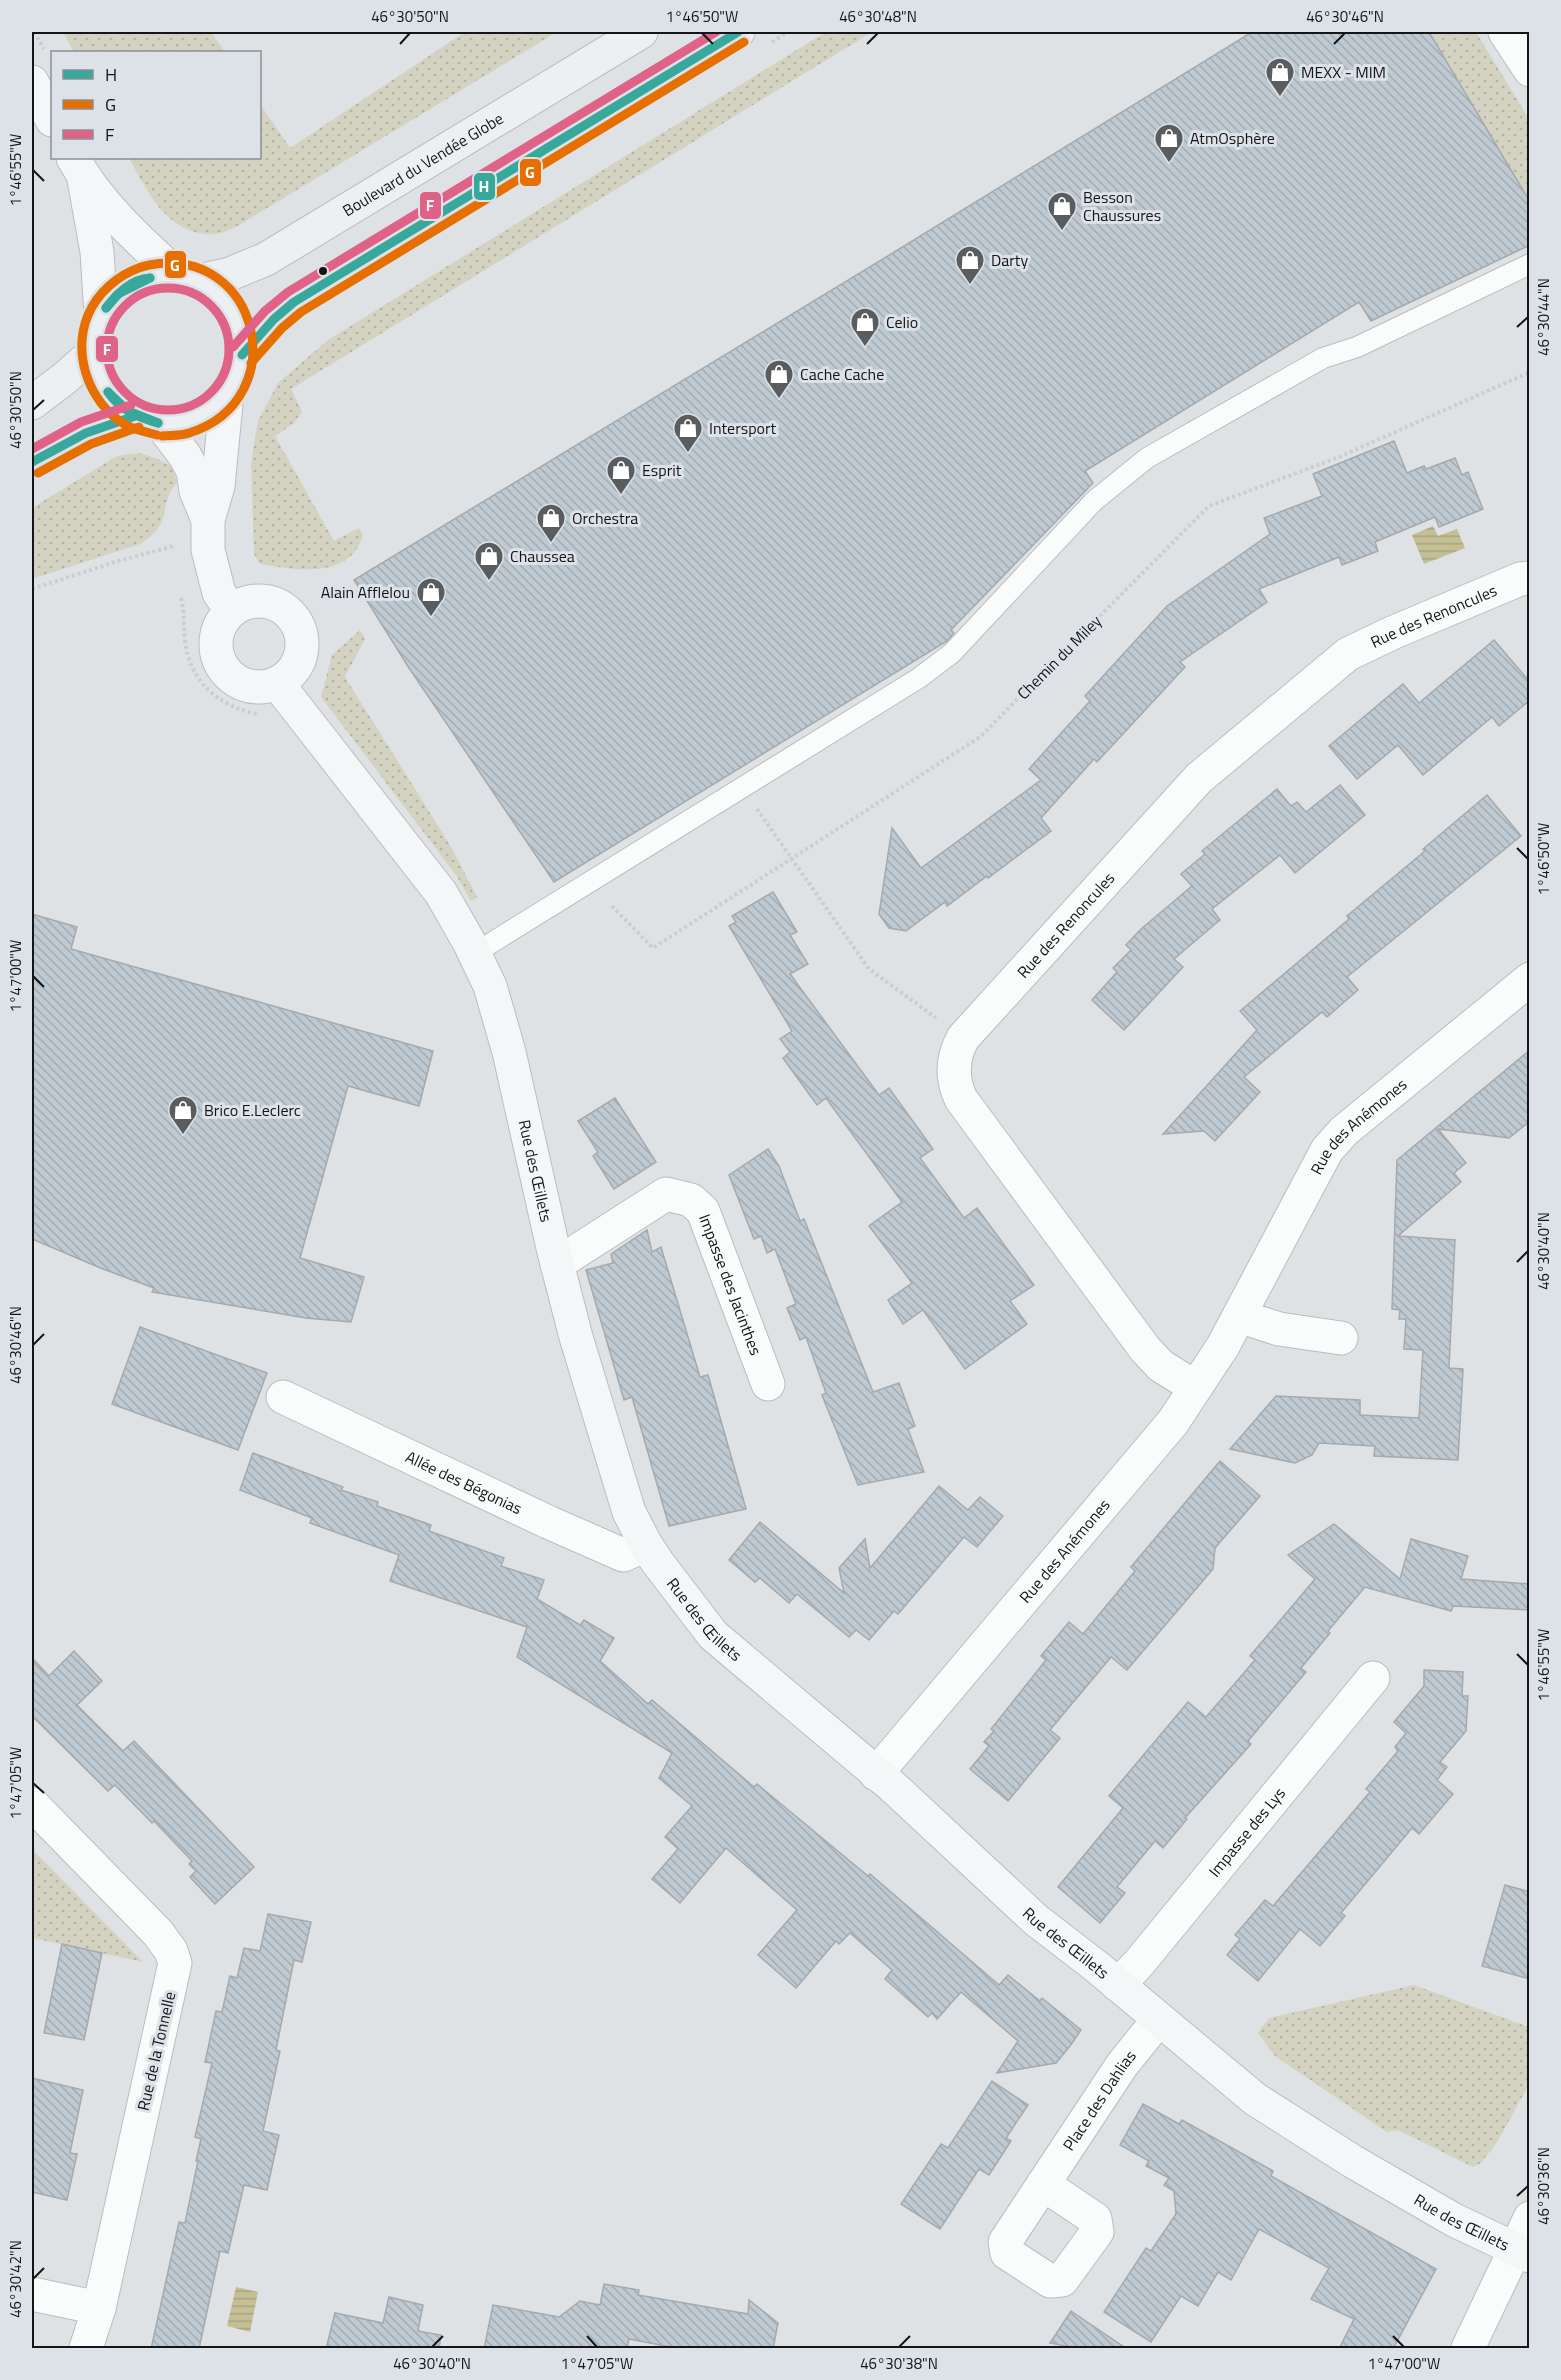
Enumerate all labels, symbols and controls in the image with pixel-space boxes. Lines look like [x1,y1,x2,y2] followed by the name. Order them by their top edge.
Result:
[371,5,449,28] text: 46°30'50"N
[666,5,738,28] text: 1°46'50"W
[839,5,917,28] text: 46°30'48"N
[1306,5,1384,28] text: 46°30'46"N
[51,51,261,159] legend
[1264,56,1296,98] shop icon: MEXX - MIM
[1301,60,1386,84] place label: MEXX - MIM
[105,61,117,88] text: H
[105,91,116,118] text: G
[338,106,508,222] street label: Boulevard du Vendée Globe
[105,121,114,148] text: F
[1153,122,1185,164] shop icon: AtmOsphère
[1190,126,1275,150] place label: AtmOsphère
[4,134,27,206] text: 1°46'55"W
[519,158,542,187] line badge: G
[525,160,535,184] text: G
[473,172,496,201] line badge: H
[479,174,489,198] text: H
[1083,185,1161,227] place label: Besson Chaussures
[1046,190,1078,232] shop icon: Besson Chaussures
[419,191,442,220] line badge: F
[426,193,435,217] text: F
[954,244,986,286] shop icon: Darty
[991,248,1028,272] place label: Darty
[164,250,187,279] line badge: G
[170,253,180,277] text: G
[317,265,329,277] unlabelled marker
[1532,278,1555,356] text: 46°30'44"N
[849,306,881,348] shop icon: Celio
[886,310,918,334] place label: Celio
[95,335,119,363] line badge: F
[103,337,112,361] text: F
[763,358,795,400] shop icon: Cache Cache
[800,362,884,386] place label: Cache Cache
[4,371,27,449] text: 46°30'50"N
[672,412,704,454] shop icon: Intersport
[709,416,777,440] place label: Intersport
[605,454,637,496] shop icon: Esprit
[642,458,682,482] place label: Esprit
[535,502,567,544] shop icon: Orchestra
[572,506,638,530] place label: Orchestra
[473,540,505,582] shop icon: Chaussea
[510,544,575,568] place label: Chaussea
[415,576,447,618] shop icon: Alain Afflelou
[1366,578,1501,654] street label: Rue des Renoncules
[321,580,410,604] place label: Alain Afflelou
[1011,609,1107,705] street label: Chemin du Miley
[1532,823,1555,895] text: 1°46'50"W
[1011,867,1120,983] street label: Rue des Renoncules
[4,940,27,1012] text: 1°47'00"W
[1304,1072,1412,1179] street label: Rue des Anémones
[167,1094,199,1136] shop icon: Brico E.Leclerc
[204,1098,301,1122] place label: Brico E.Leclerc
[513,1117,559,1224] street label: Rue des Œillets
[693,1210,768,1359] street label: Impasse des Jacinthes
[1532,1212,1555,1290] text: 46°30'40"N
[4,1306,27,1384] text: 46°30'46"N
[402,1444,526,1520] street label: Allée des Bégonias
[1013,1494,1115,1608] street label: Rue des Anémones
[661,1572,747,1667] street label: Rue des Œillets
[1532,1629,1555,1701] text: 1°46'55"W
[4,1747,27,1819] text: 1°47'05"W
[1202,1782,1291,1882] street label: Impasse des Lys
[1017,1901,1115,1985] street label: Rue des Œillets
[131,1989,181,2113] street label: Rue de la Tonnelle
[1057,2045,1142,2155] street label: Place des Dahlias
[1532,2147,1555,2225] text: 46°30'36"N
[1410,2187,1513,2257] street label: Rue des Œillets
[4,2240,27,2318] text: 46°30'42"N
[393,2352,471,2375] text: 46°30'40"N
[561,2352,633,2375] text: 1°47'05"W
[860,2352,938,2375] text: 46°30'38"N
[1368,2352,1440,2375] text: 1°47'00"W

